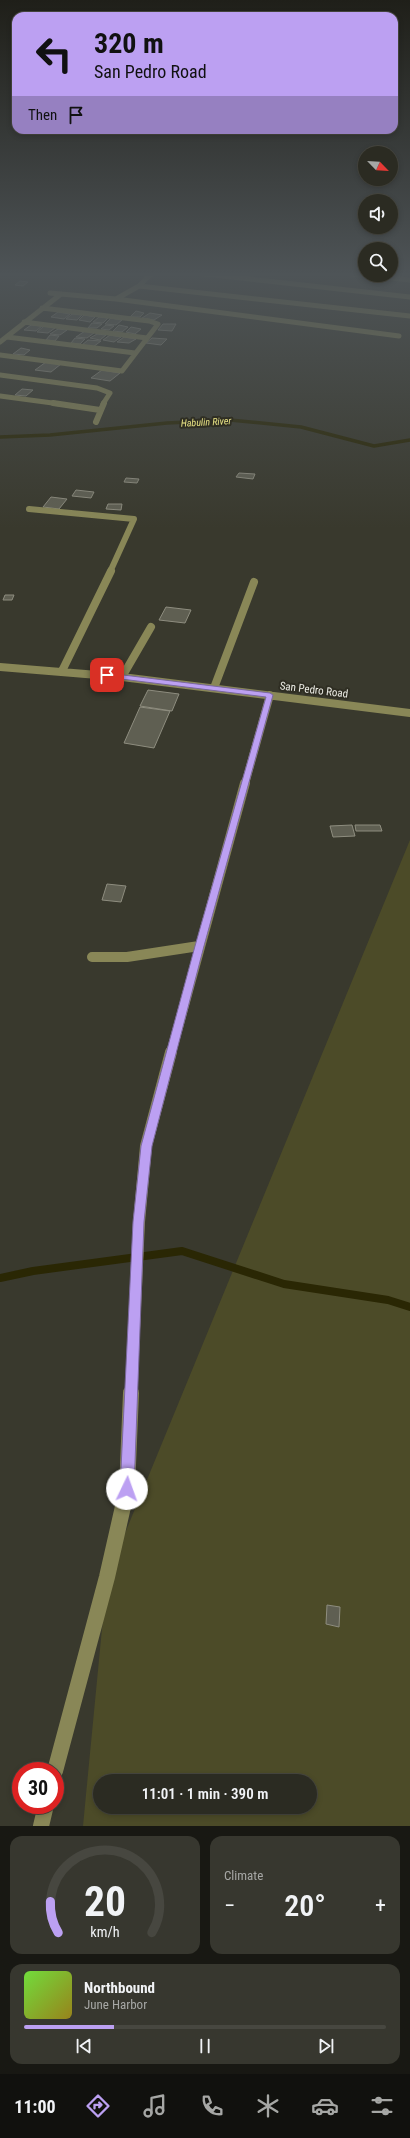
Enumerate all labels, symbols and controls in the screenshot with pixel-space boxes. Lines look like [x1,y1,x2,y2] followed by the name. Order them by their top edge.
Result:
[94,27,164,60] text: 320 m
[28,28,80,80] icon: left
[94,61,207,82] text: San Pedro Road
[65,104,87,126] icon: arrive
[28,106,57,124] text: Then
[358,146,398,186] north arrow
[358,146,398,282] map controls
[358,194,398,234] button: sound
[358,242,398,282] button: search
[180,415,233,429] water label: Habulin River
[90,658,124,692] pin
[96,664,118,686] icon: arrive
[279,679,349,701] street label: San Pedro Road
[106,1468,148,1510] position arrow
[12,1762,64,1814] speed limit sign: 30
[142,1785,268,1803] text: 11:01 · 1 min · 390 m
[224,1868,263,1883] text: Climate
[84,1877,126,1926] text: 20
[284,1888,326,1923] text: 20°
[224,1893,235,1918] text: −
[375,1893,386,1918] text: +
[90,1924,120,1940] text: km/h
[84,1979,155,1997] text: Northbound
[84,1997,147,2012] text: June Harbor
[73,2035,95,2057] icon: previous
[194,2035,216,2057] icon: pause
[315,2035,337,2057] icon: next
[84,2092,112,2120] icon: directions
[141,2092,169,2120] icon: music
[198,2092,226,2120] icon: phone
[254,2092,282,2120] icon: climate
[311,2092,339,2120] icon: car
[368,2092,396,2120] icon: filters
[14,2096,56,2117] text: 11:00

